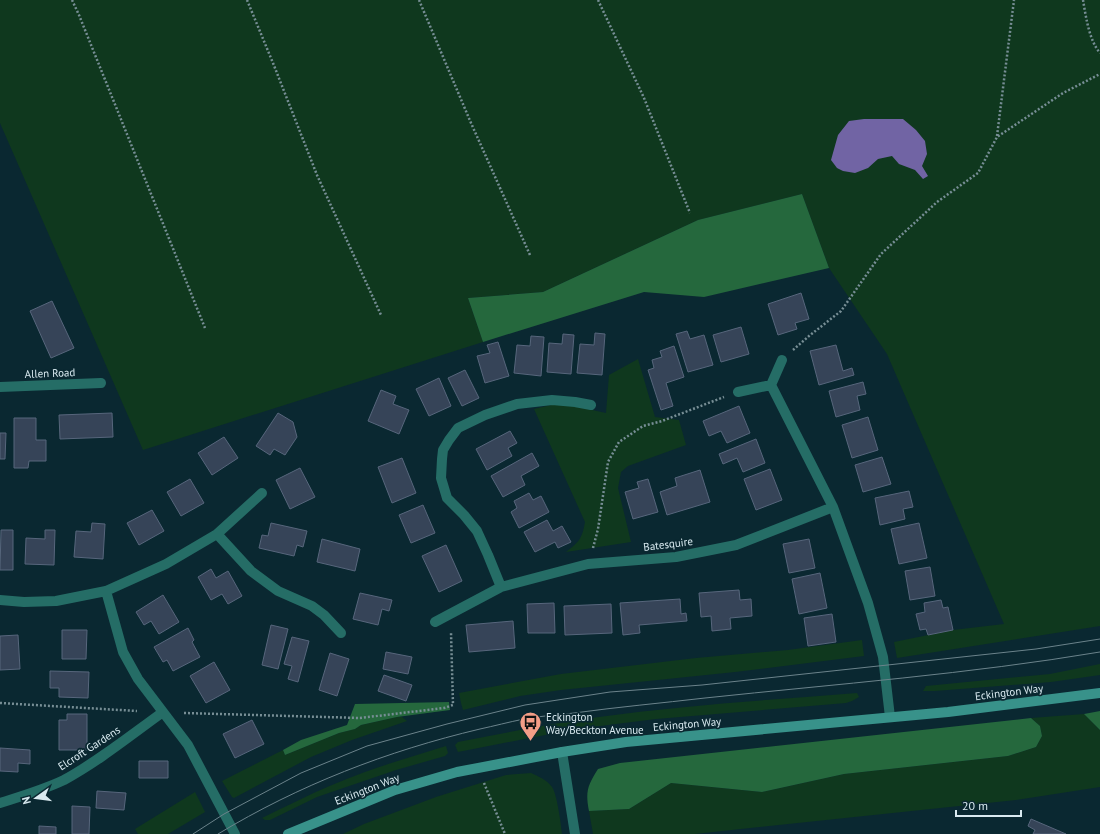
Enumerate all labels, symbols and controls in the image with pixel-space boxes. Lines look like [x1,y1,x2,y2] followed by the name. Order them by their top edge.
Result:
[24,365,76,381] street label: Allen Road
[642,534,694,554] street label: Batesquire
[974,681,1045,703] street label: Eckington Way
[518,710,544,743] bus stop icon: Eckington Way/Beckton Avenue
[546,710,644,737] place label: Eckington Way/Beckton Avenue
[652,714,723,734] street label: Eckington Way
[55,722,123,773] street label: Elcroft Gardens
[333,770,402,808] street label: Eckington Way
[16,778,56,818] north arrow
[956,792,1021,818] scale bar
[19,795,34,806] text: N
[962,798,988,813] text: 20 m

